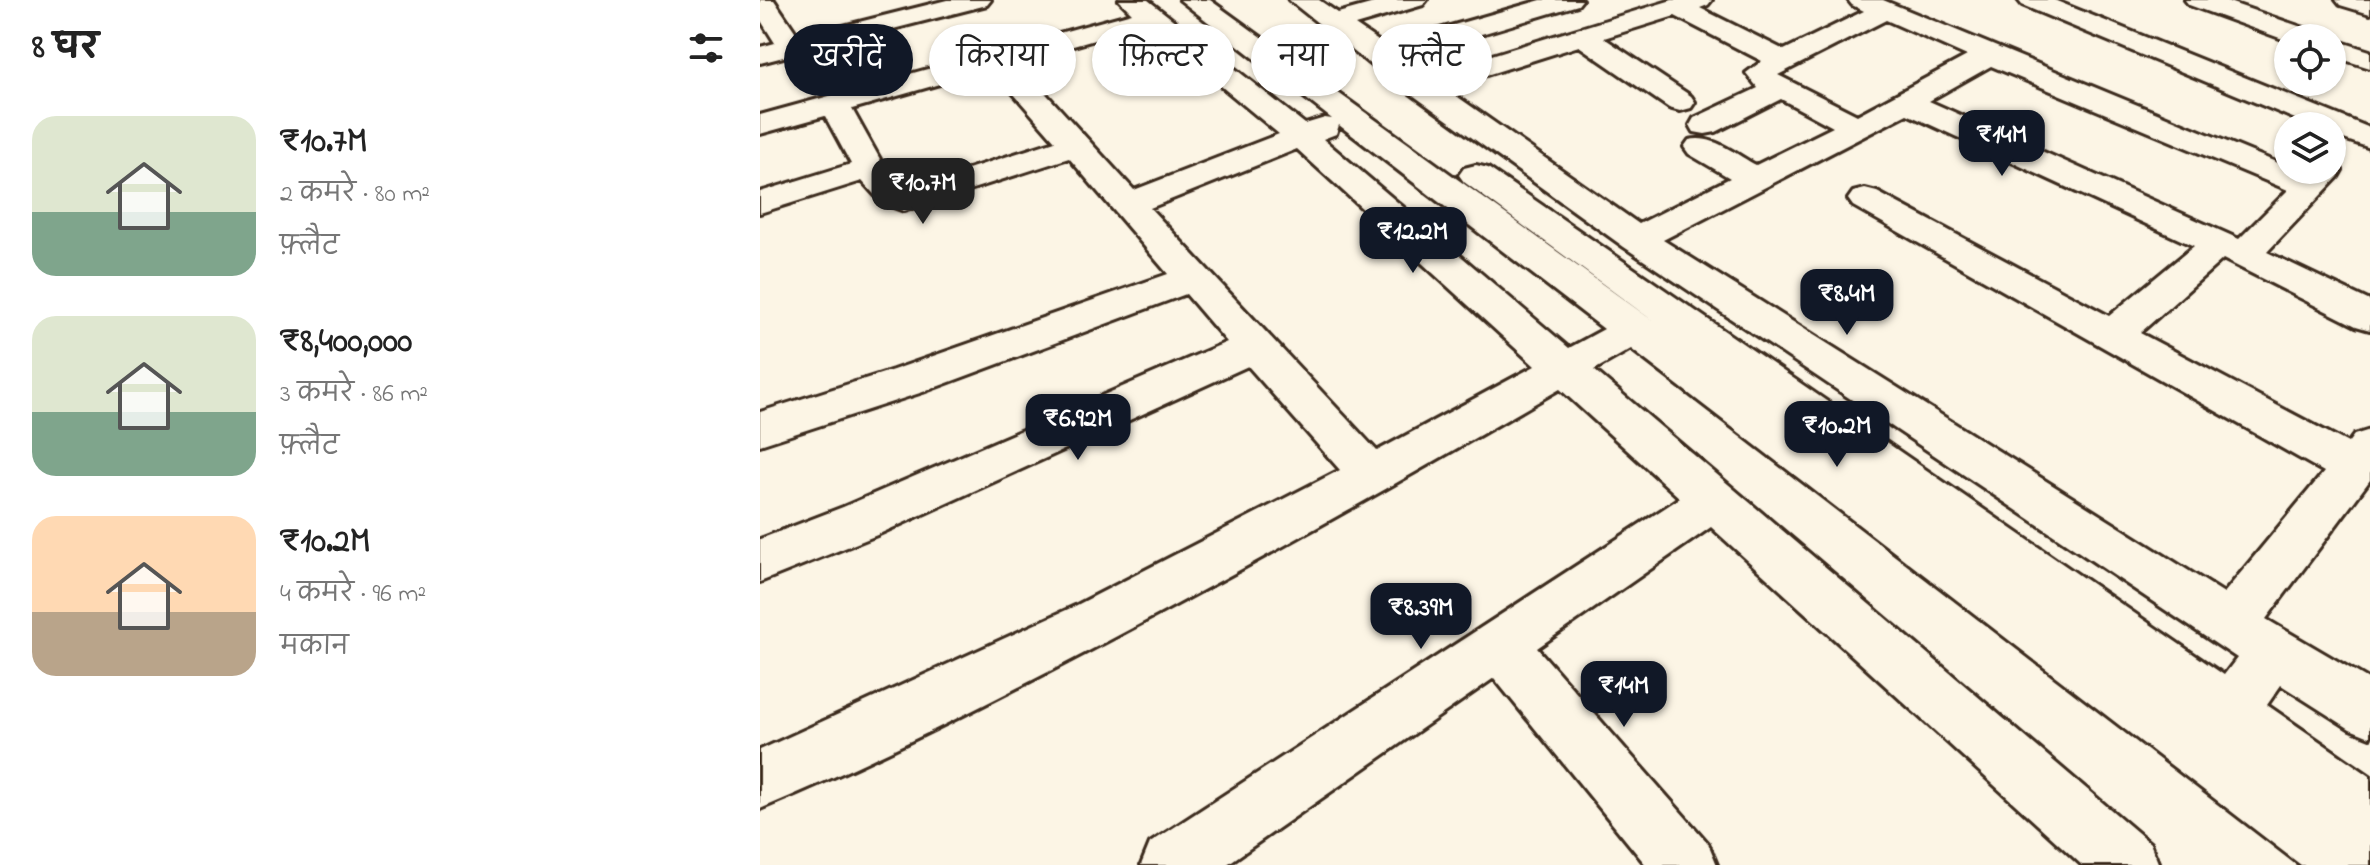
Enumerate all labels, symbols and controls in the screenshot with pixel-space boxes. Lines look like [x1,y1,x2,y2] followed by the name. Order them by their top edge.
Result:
[32,24,99,74] text: 8 घर
[784,24,913,96] chip: खरीदें
[929,24,1076,96] chip: किराया
[1092,24,1235,96] chip: फ़िल्टर
[1251,24,1356,96] chip: नया
[1372,24,1492,96] chip: फ़्लैट
[2274,24,2346,184] map controls
[2274,24,2346,96] button: locate
[684,26,728,70] icon: filters
[1955,110,2049,178] pin: ₹14M
[2274,112,2346,184] button: layers
[1977,117,2027,155] text: ₹14M
[280,118,367,168] text: ₹10.7M
[96,148,192,244] icon: home
[858,158,988,226] pin: ₹10.7M
[890,165,956,203] text: ₹10.7M
[280,176,430,214] text: 2 कमरे · 80 m²
[1348,207,1478,275] pin: ₹12.2M
[1378,214,1448,252] text: ₹12.2M
[280,229,339,267] text: फ़्लैट
[1791,269,1903,337] pin: ₹8.4M
[1818,276,1876,314] text: ₹8.4M
[280,318,412,368] text: ₹8,400,000
[96,348,192,444] icon: home
[280,376,428,414] text: 3 कमरे · 86 m²
[1013,394,1143,462] pin: ₹6.92M
[1044,401,1112,439] text: ₹6.92M
[1772,401,1902,469] pin: ₹10.2M
[1802,408,1872,446] text: ₹10.2M
[280,429,339,467] text: फ़्लैट
[280,518,370,568] text: ₹10.2M
[96,548,192,644] icon: home
[280,576,426,614] text: 4 कमरे · 96 m²
[1356,583,1486,651] pin: ₹8.39M
[1388,590,1454,628] text: ₹8.39M
[280,629,349,667] text: मकान
[1577,661,1671,729] pin: ₹14M
[1599,668,1649,706] text: ₹14M

